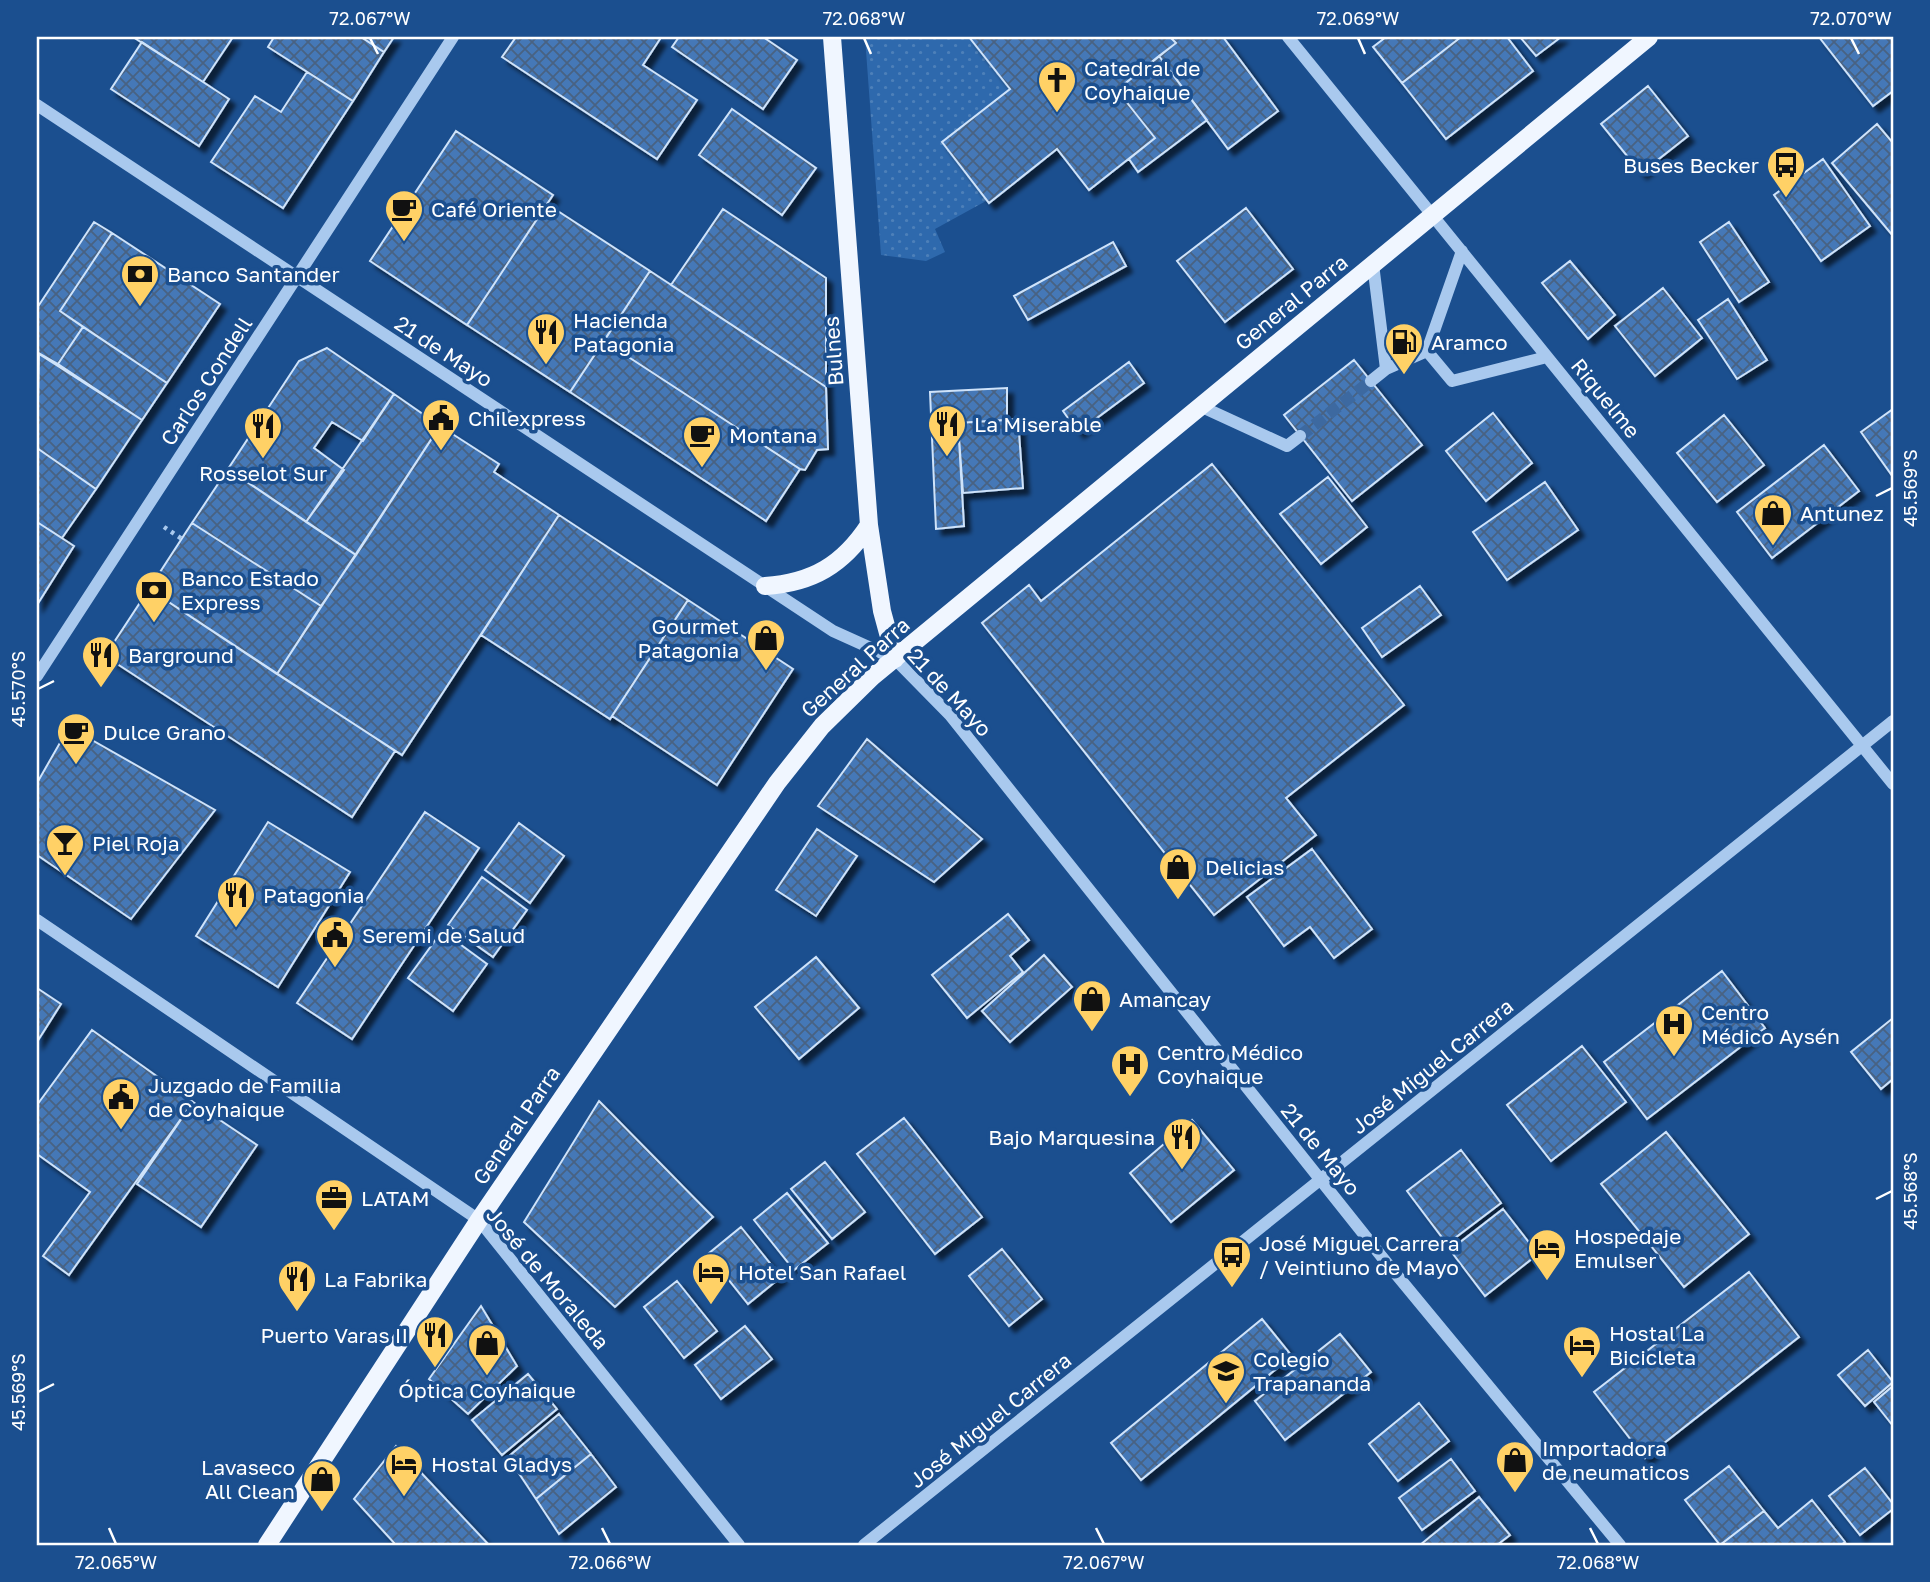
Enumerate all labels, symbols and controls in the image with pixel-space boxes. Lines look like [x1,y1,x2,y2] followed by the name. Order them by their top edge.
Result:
[329,7,411,29] text: 72.067°W
[823,7,905,29] text: 72.068°W
[1317,7,1399,29] text: 72.069°W
[1810,7,1892,29] text: 72.070°W
[1084,55,1200,105] place label: Catedral de Coyhaique
[1036,59,1078,114] church icon: Catedral de Coyhaique
[1765,144,1807,199] bus stop icon: Buses Becker
[1623,152,1759,178] place label: Buses Becker
[383,188,425,243] cafe icon: Café Oriente
[431,196,557,222] place label: Café Oriente
[1229,249,1353,355] street label: General Parra
[119,253,161,308] bank icon: Banco Santander
[167,261,340,287] place label: Banco Santander
[573,307,674,357] place label: Hacienda Patagonia
[390,310,498,392] street label: 21 de Mayo
[525,311,567,366] restaurant icon: Hacienda Patagonia
[155,312,257,450] street label: Carlos Condell
[818,315,848,387] street label: Bulnes
[1383,321,1425,376] fuel station icon: Aramco
[1431,329,1508,355] place label: Aramco
[1566,353,1646,443] street label: Riquelme
[420,397,462,452] public building icon: Chilexpress
[926,403,968,458] restaurant icon: La Miserable
[242,405,284,460] restaurant icon: Rosselot Sur
[468,405,586,431] place label: Chilexpress
[974,411,1102,437] place label: La Miserable
[681,414,723,469] cafe icon: Montana
[729,422,817,448] place label: Montana
[1899,449,1921,527] text: 45.569°S
[199,460,327,486] place label: Rosselot Sur
[1752,492,1794,547] shop icon: Antunez
[1800,500,1884,526] place label: Antunez
[181,565,319,615] place label: Banco Estado Express
[133,569,175,624] bank icon: Banco Estado Express
[795,611,915,723] street label: General Parra
[638,613,739,663] place label: Gourmet Patagonia
[745,617,787,672] shop icon: Gourmet Patagonia
[80,634,122,689] restaurant icon: Barground
[128,642,234,668] place label: Barground
[903,642,997,742] street label: 21 de Mayo
[7,651,29,727] text: 45.570°S
[55,711,97,766] cafe icon: Dulce Grano
[103,719,226,745] place label: Dulce Grano
[44,822,86,877] bar icon: Piel Roja
[92,830,180,856] place label: Piel Roja
[1157,846,1199,901] shop icon: Delicias
[1205,854,1284,880] place label: Delicias
[215,874,257,929] restaurant icon: Patagonia
[263,882,364,908] place label: Patagonia
[314,914,356,969] public building icon: Seremi de Salud
[362,922,525,948] place label: Seremi de Salud
[1071,978,1113,1033] shop icon: Amancay
[1119,986,1211,1012] place label: Amancay
[1346,993,1518,1139] street label: José Miguel Carrera
[1701,999,1840,1049] place label: Centro Médico Aysén
[1653,1003,1695,1058] hospital icon: Centro Médico Aysén
[1157,1039,1303,1089] place label: Centro Médico Coyhaique
[1109,1043,1151,1098] hospital icon: Centro Médico Coyhaique
[467,1061,565,1189] street label: General Parra
[148,1072,341,1122] place label: Juzgado de Familia de Coyhaique
[100,1076,142,1131] public building icon: Juzgado de Familia de Coyhaique
[1276,1098,1366,1200] street label: 21 de Mayo
[1161,1116,1203,1171] restaurant icon: Bajo Marquesina
[988,1124,1155,1150] place label: Bajo Marquesina
[1899,1152,1921,1230] text: 45.568°S
[313,1177,355,1232] office icon: LATAM
[361,1185,429,1211] place label: LATAM
[481,1202,615,1354] street label: José de Moraleda
[1574,1223,1681,1273] place label: Hospedaje Emulser
[1526,1227,1568,1282] hotel icon: Hospedaje Emulser
[1259,1230,1460,1280] place label: José Miguel Carrera / Veintiuno de Mayo
[1211,1234,1253,1289] bus stop icon: José Miguel Carrera / Veintiuno de Mayo
[690,1251,732,1306] hotel icon: Hotel San Rafael
[276,1258,318,1313] restaurant icon: La Fabrika
[738,1259,907,1285] place label: Hotel San Rafael
[324,1266,428,1292] place label: La Fabrika
[414,1314,456,1369] restaurant icon: Puerto Varas II
[1609,1320,1705,1370] place label: Hostal La Bicicleta
[260,1322,408,1348] place label: Puerto Varas II
[466,1322,508,1377] shop icon: Óptica Coyhaique
[1561,1324,1603,1379] hotel icon: Hostal La Bicicleta
[1253,1346,1371,1396] place label: Colegio Trapananda
[904,1347,1076,1493] street label: José Miguel Carrera
[1205,1350,1247,1405] school or university icon: Colegio Trapananda
[7,1353,29,1431] text: 45.569°S
[398,1377,576,1403] place label: Óptica Coyhaique
[1542,1435,1690,1485] place label: Importadora de neumaticos
[1494,1439,1536,1494] shop icon: Importadora de neumaticos
[383,1443,425,1498] hotel icon: Hostal Gladys
[431,1451,572,1477] place label: Hostal Gladys
[201,1454,295,1504] place label: Lavaseco All Clean
[301,1458,343,1513] shop icon: Lavaseco All Clean
[75,1551,157,1573] text: 72.065°W
[569,1551,651,1573] text: 72.066°W
[1063,1551,1145,1573] text: 72.067°W
[1557,1551,1639,1573] text: 72.068°W

